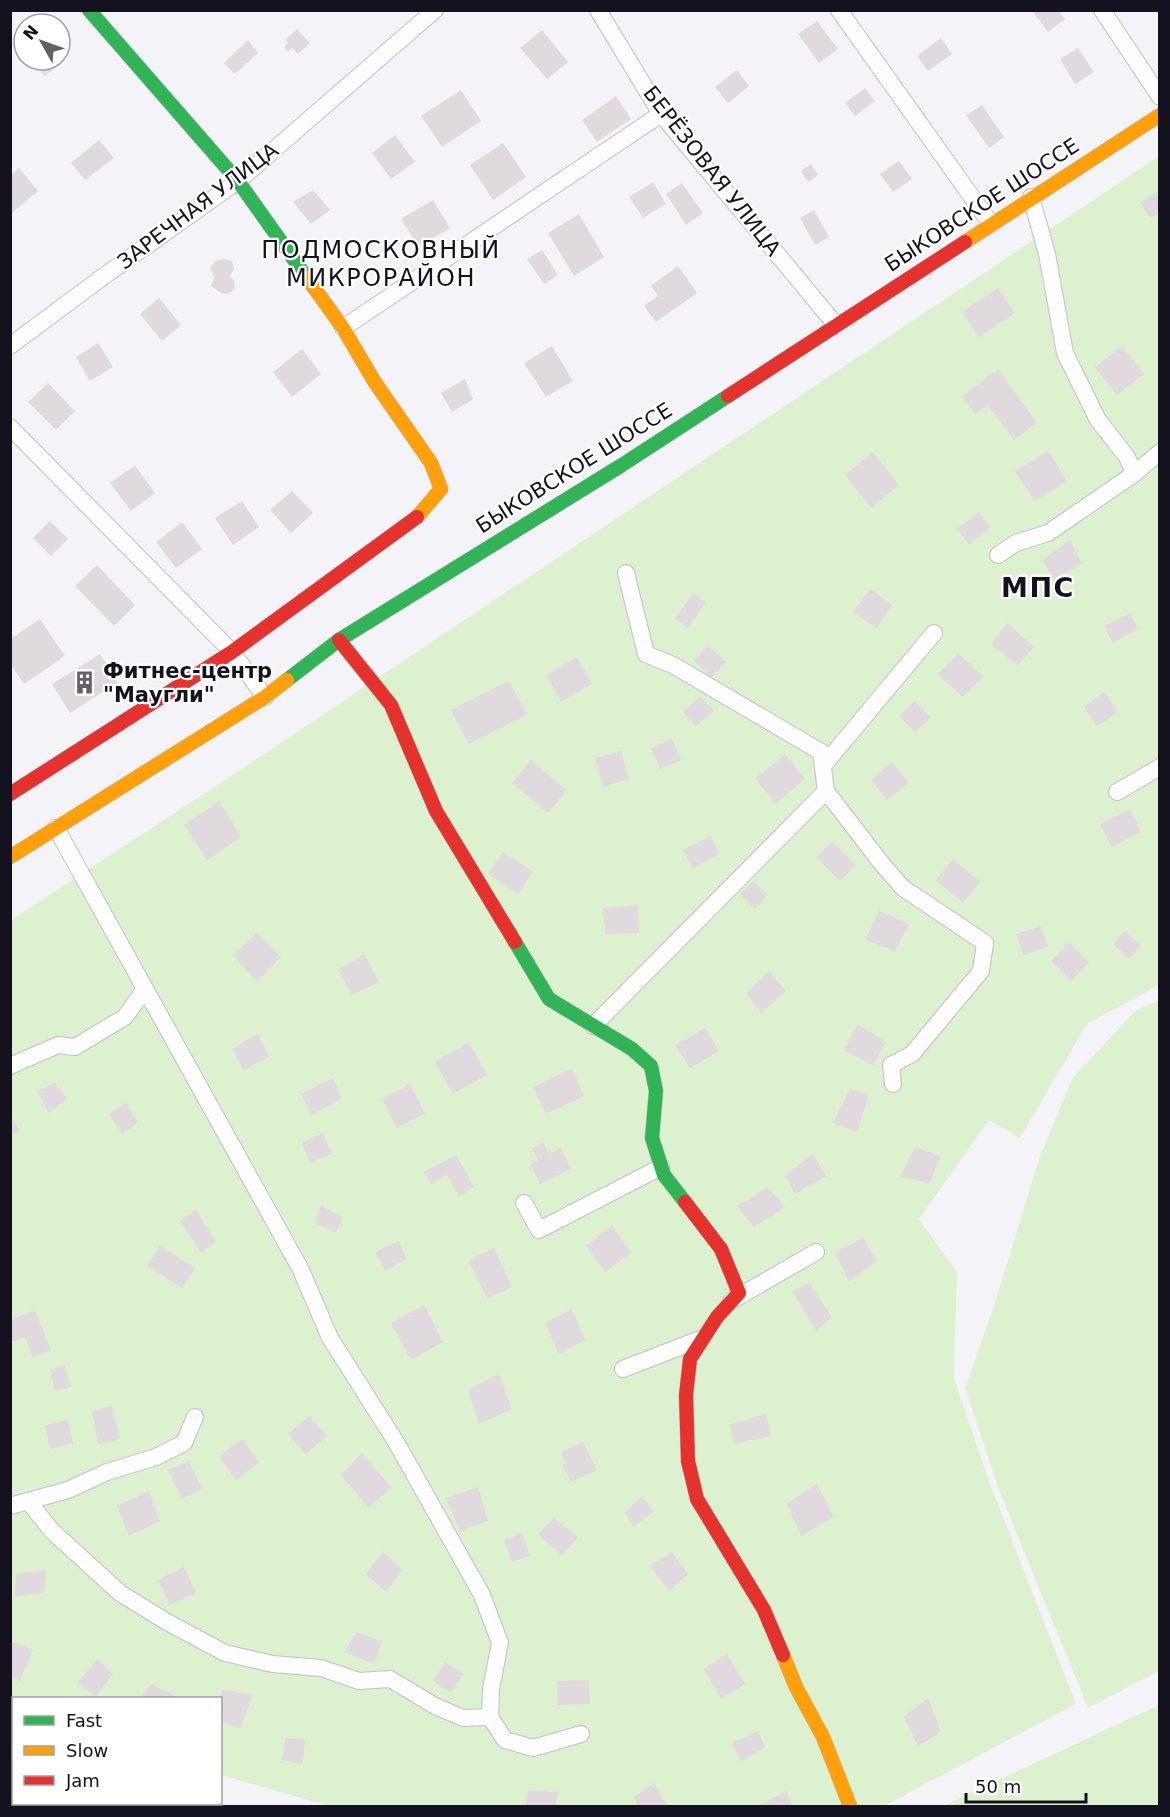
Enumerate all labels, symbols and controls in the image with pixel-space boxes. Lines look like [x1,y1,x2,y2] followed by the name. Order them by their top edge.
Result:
[12,12,72,72] north arrow
[19,21,42,44] text: N
[638,81,787,261] street label: БЕРЁЗОВАЯ УЛИЦА
[881,133,1083,277] street label: БЫКОВСКОЕ ШОССЕ
[113,137,283,274] street label: ЗАРЕЧНАЯ УЛИЦА
[261,235,501,292] district label: ПОДМОСКОВНЫЙ МИКРОРАЙОН
[472,398,676,538] street label: БЫКОВСКОЕ ШОССЕ
[1001,572,1075,603] district label: МПС
[103,659,272,707] place label: Фитнес-центр "Маугли"
[72,670,98,696] building icon: Фитнес-центр "Маугли"
[12,1697,222,1805] legend
[66,1710,102,1731] text: Fast
[66,1740,108,1761] text: Slow
[966,1766,1086,1804] scale bar
[65,1770,100,1791] text: Jam
[975,1776,1021,1797] text: 50 m

